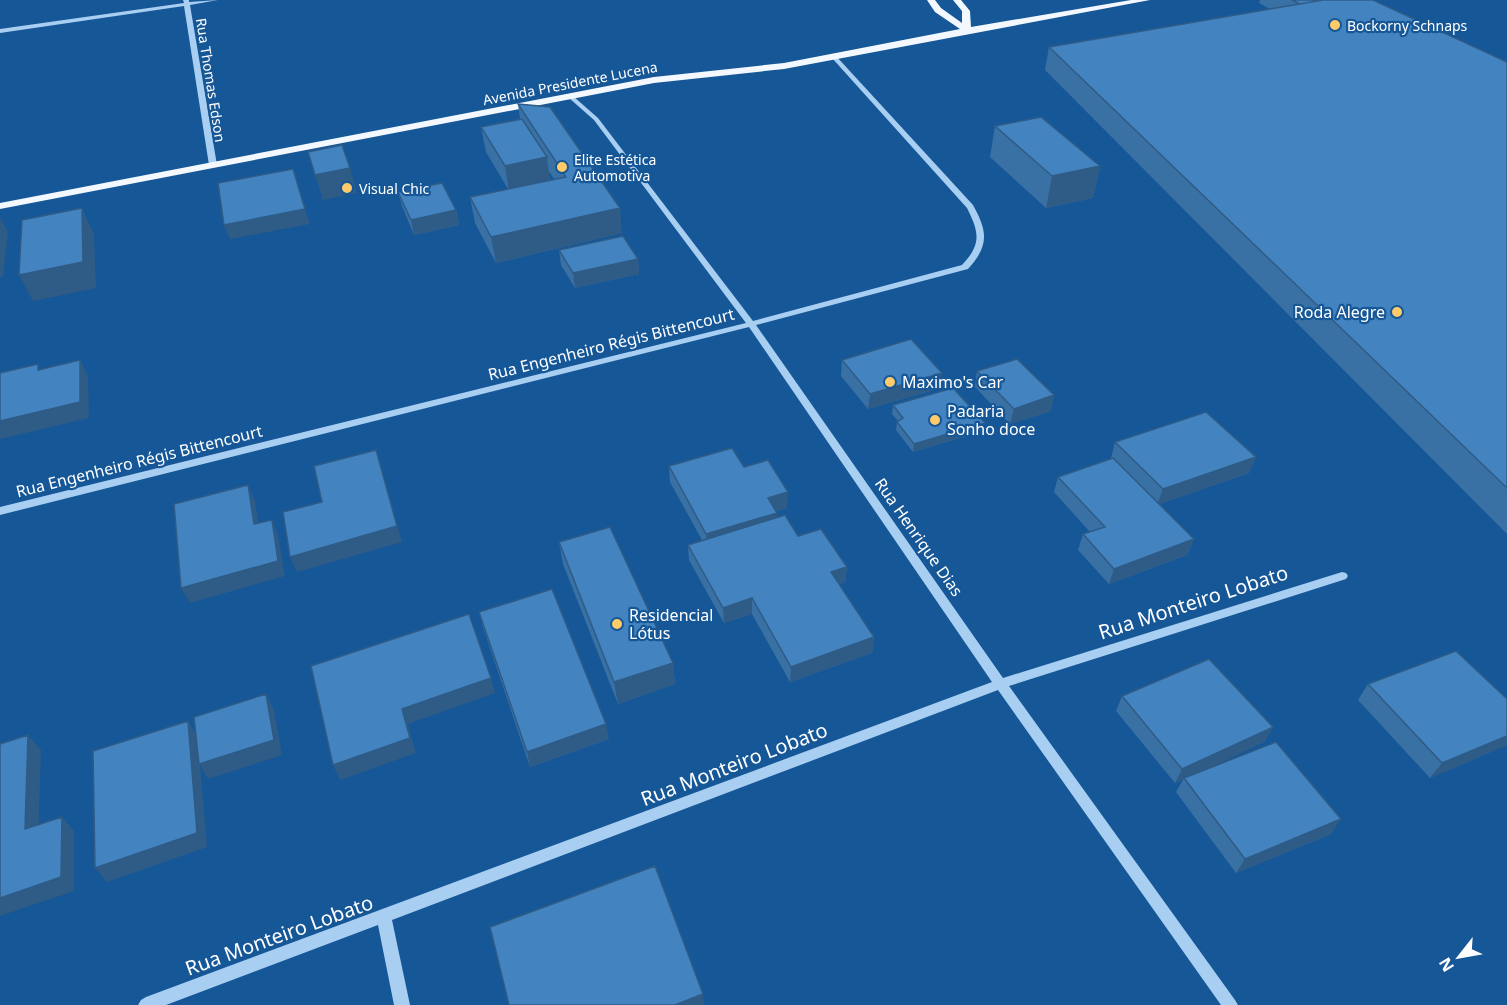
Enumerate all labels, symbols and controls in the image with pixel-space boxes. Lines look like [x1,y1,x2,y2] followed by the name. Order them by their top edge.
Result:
[1347,16,1468,35] place label: Bockorny Schnaps
[192,17,230,143] street label: Rua Thomas Edson
[1328,18,1342,32] marker: Bockorny Schnaps
[481,57,659,109] street label: Avenida Presidente Lucena
[574,150,656,185] place label: Elite Estética Automotiva
[555,160,569,174] marker: Elite Estética Automotiva
[359,179,430,198] place label: Visual Chic
[340,181,354,195] marker: Visual Chic
[1294,301,1385,323] place label: Roda Alegre
[486,303,737,385] street label: Rua Engenheiro Régis Bittencourt
[1390,305,1404,319] marker: Roda Alegre
[902,371,1004,393] place label: Maximo's Car
[883,375,897,389] marker: Maximo's Car
[947,400,1035,440] place label: Padaria Sonho doce
[928,413,942,427] marker: Padaria Sonho doce
[14,420,265,502] street label: Rua Engenheiro Régis Bittencourt
[870,473,968,601] street label: Rua Henrique Dias
[1095,559,1291,645] street label: Rua Monteiro Lobato
[629,604,713,644] place label: Residencial Lótus
[610,617,624,631] marker: Residencial Lótus
[637,716,831,812] street label: Rua Monteiro Lobato
[181,888,377,982] street label: Rua Monteiro Lobato
[1429,927,1489,987] north arrow
[1433,953,1459,976] text: N

